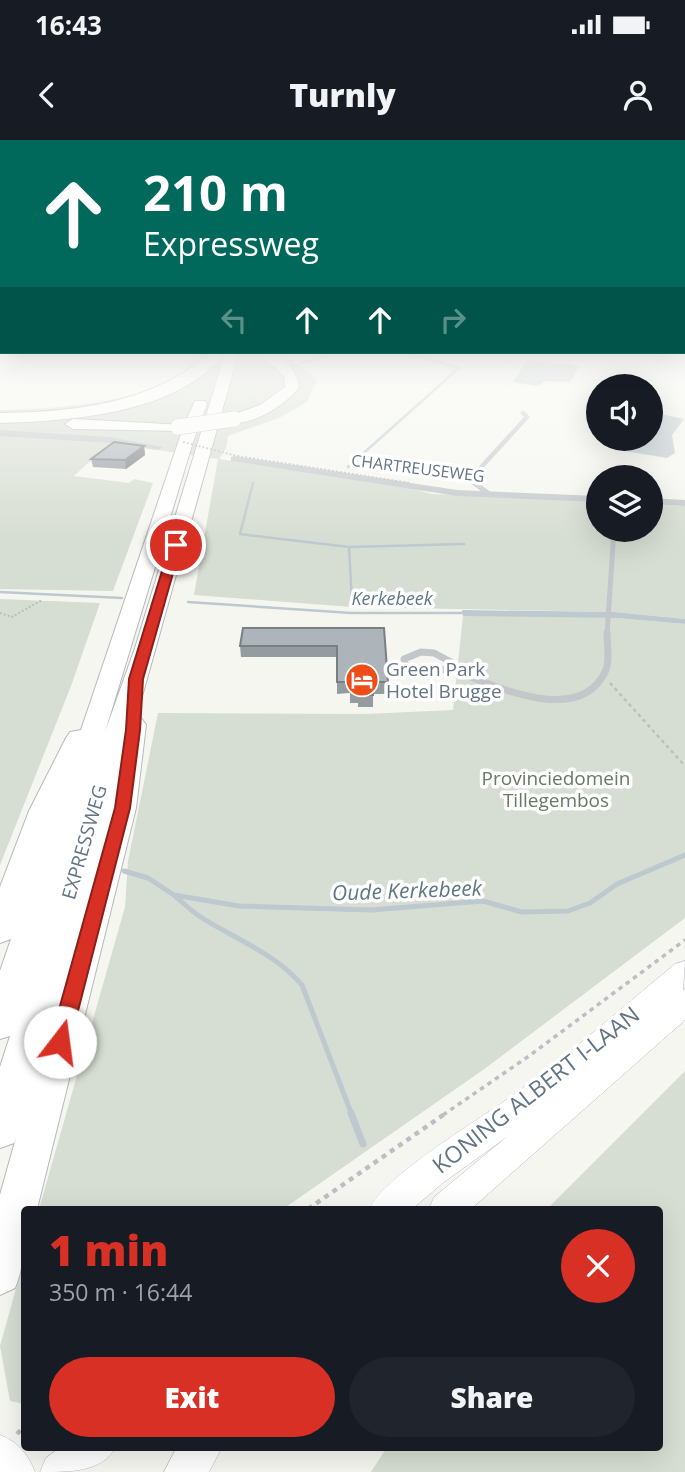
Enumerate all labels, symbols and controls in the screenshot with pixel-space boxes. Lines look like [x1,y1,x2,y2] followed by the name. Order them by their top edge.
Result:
[35,7,102,43] text: 16:43
[289,73,396,116] text: Turnly
[28,76,66,114] icon: back
[619,76,657,114] icon: person
[143,159,288,225] text: 210 m
[28,168,119,259] icon: ahead
[143,222,319,265] text: Expressweg
[215,301,253,339] icon: left
[288,301,326,339] icon: ahead
[361,301,399,339] icon: ahead
[434,301,472,339] icon: right
[586,374,663,542] map controls
[586,374,663,451] button: sound
[350,449,486,487] street label: CHARTREUSEWEG
[586,465,663,542] button: layers
[146,515,206,575] pin
[157,526,195,564] icon: arrive
[351,586,434,610] water label: Kerkebeek
[386,656,502,704] place label: Green Park Hotel Brugge
[343,661,381,699] hotel icon: Green Park Hotel Brugge
[482,765,630,813] park label: Provinciedomein Tillegembos
[55,782,113,902] street label: EXPRESSWEG
[332,873,483,907] water label: Oude Kerkebeek
[425,998,646,1180] street label: KONING ALBERT I-LAAN
[23,1005,97,1079] position arrow
[49,1221,168,1278] text: 1 min
[561,1229,635,1303] button: close
[49,1276,192,1308] text: 350 m · 16:44
[49,1357,335,1437] button: Exit
[349,1357,635,1437] button: Share

